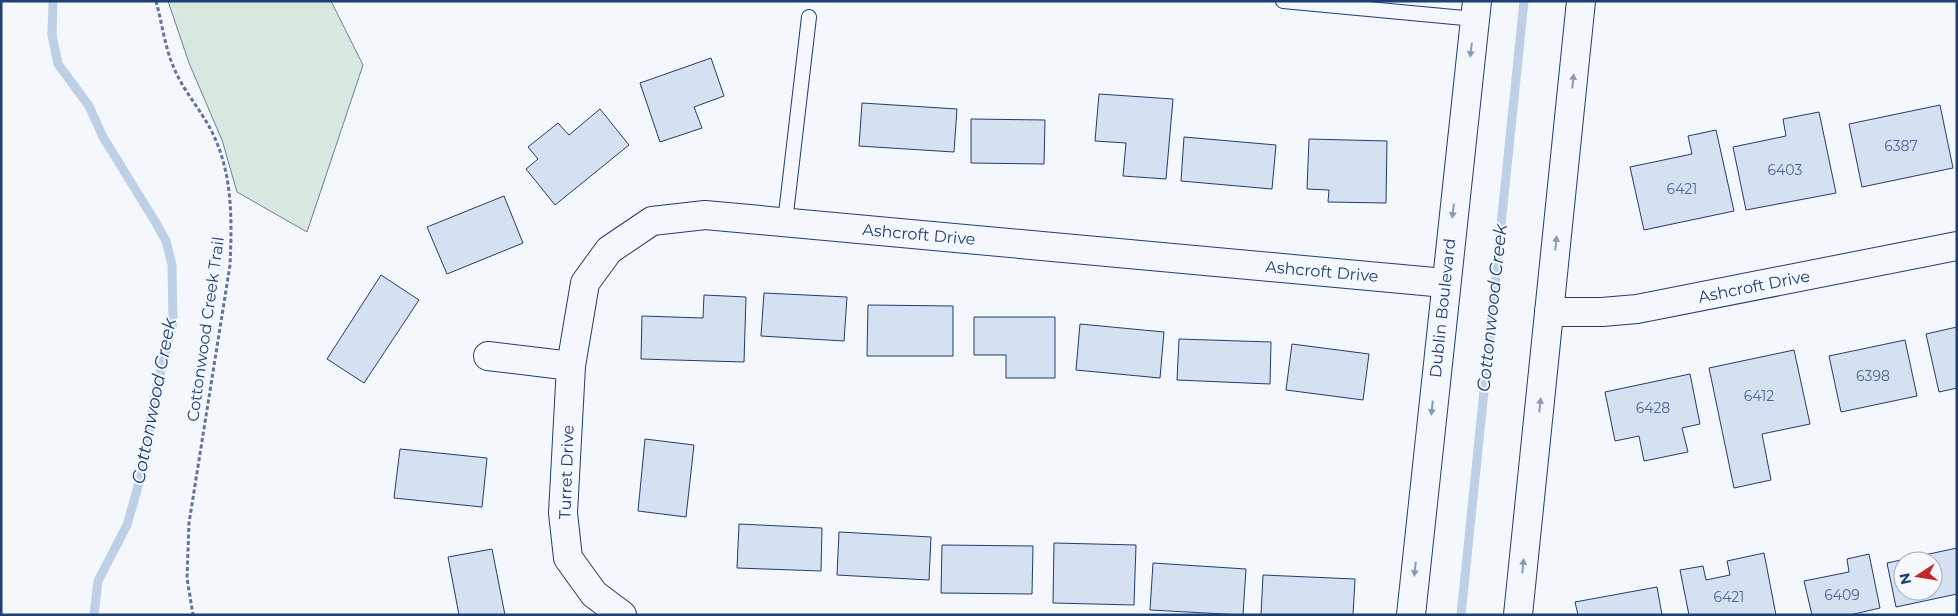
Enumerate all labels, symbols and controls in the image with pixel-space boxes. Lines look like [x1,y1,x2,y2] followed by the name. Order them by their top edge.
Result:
[1467,42,1475,58] one-way arrow
[1569,73,1577,89] one-way arrow
[1884,137,1918,155] house number: 6387
[1768,161,1803,179] house number: 6403
[1667,180,1697,198] house number: 6421
[1449,203,1457,219] one-way arrow
[862,220,976,249] street label: Ashcroft Drive
[1472,222,1512,393] water label: Cottonwood Creek
[183,235,228,423] street label: Cottonwood Creek Trail
[1552,235,1560,251] one-way arrow
[1426,237,1459,379] street label: Dublin Boulevard
[1265,257,1379,286] street label: Ashcroft Drive
[1697,266,1812,307] street label: Ashcroft Drive
[127,315,181,486] water label: Cottonwood Creek
[1856,367,1890,385] house number: 6398
[1744,387,1774,405] house number: 6412
[1536,396,1544,412] one-way arrow
[1636,399,1670,417] house number: 6428
[1428,400,1436,416] one-way arrow
[555,424,578,520] street label: Turret Drive
[1893,551,1943,601] north arrow
[1519,558,1527,574] one-way arrow
[1411,562,1419,578] one-way arrow
[1895,571,1915,586] text: N
[1824,586,1860,604] house number: 6409
[1714,588,1744,606] house number: 6421

